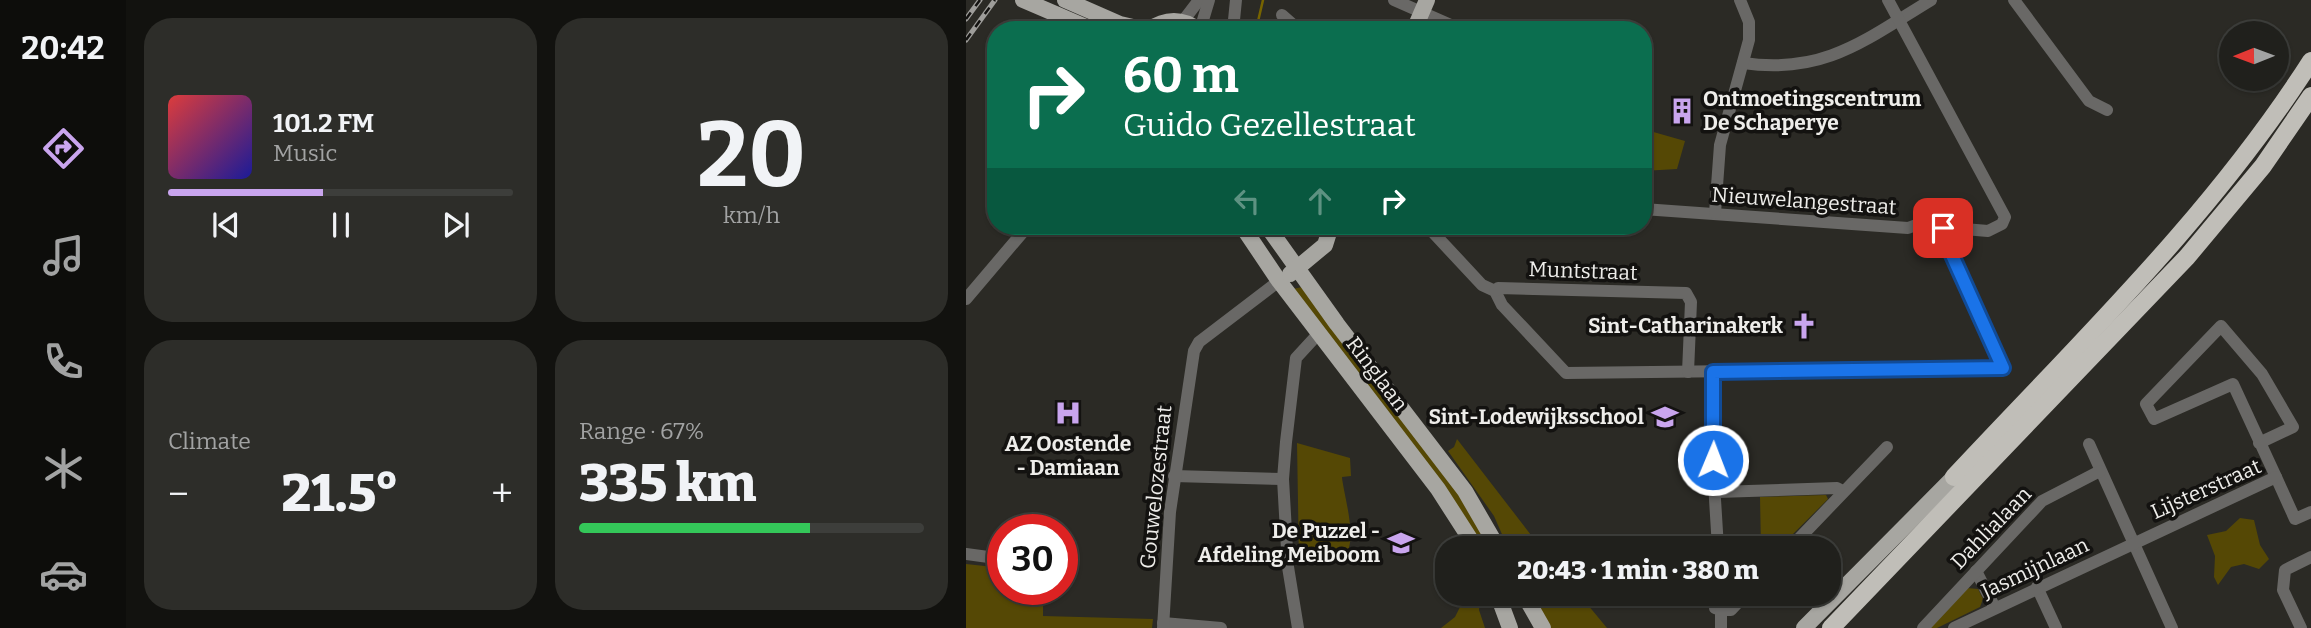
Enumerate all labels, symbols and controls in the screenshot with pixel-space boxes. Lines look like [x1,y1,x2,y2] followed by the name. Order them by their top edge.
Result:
[2219,21,2289,91] north arrow
[2219,21,2289,91] map controls
[21,29,105,67] text: 20:42
[1123,46,1239,105] text: 60 m
[1008,49,1099,140] icon: right
[1703,86,1921,136] place label: Ontmoetingscentrum De Schaperye
[1667,96,1697,126] building icon: Ontmoetingscentrum De Schaperye
[697,101,806,210] text: 20
[1123,106,1416,144] text: Guido Gezellestraat
[273,108,374,139] text: 101.2 FM
[39,124,88,173] icon: directions
[273,139,337,167] text: Music
[1228,182,1266,220] icon: left
[1301,182,1339,220] icon: ahead
[1374,182,1412,220] icon: right
[1711,182,1898,220] street label: Nieuwelangestraat
[1913,198,1973,258] pin
[723,201,780,229] text: km/h
[207,206,245,244] icon: previous
[322,206,360,244] icon: pause
[437,206,475,244] icon: next
[1924,209,1962,247] icon: arrive
[39,231,88,280] icon: music
[1528,256,1638,286] street label: Muntstraat
[1789,311,1819,341] church icon: Sint-Catharinakerk
[1588,313,1784,339] place label: Sint-Catharinakerk
[1341,332,1413,416] street label: Ringlaan
[39,337,88,386] icon: phone
[1053,398,1083,428] hospital icon: AZ Oostende - Damiaan
[1650,402,1680,432] school or university icon: Sint-Lodewijksschool
[1134,403,1178,570] street label: Gouwelozestraat
[1429,404,1644,430] place label: Sint-Lodewijksschool
[579,417,704,445] text: Range · 67%
[1676,423,1750,497] position arrow
[168,427,251,455] text: Climate
[1005,431,1131,481] place label: AZ Oostende - Damiaan
[39,444,88,493] icon: climate
[579,452,757,515] text: 335 km
[2147,453,2266,525] street label: Lijsterstraat
[282,462,399,525] text: 21.5°
[168,471,189,517] text: −
[491,471,513,517] text: +
[1945,481,2037,575] street label: Dahlialaan
[987,514,1078,605] speed limit sign: 30
[1198,518,1380,568] place label: De Puzzel - Afdeling Meiboom
[1386,528,1416,558] school or university icon: De Puzzel - Afdeling Meiboom
[1976,532,2093,605] street label: Jasmijnlaan
[39,550,88,599] icon: car
[1517,555,1759,586] text: 20:43 · 1 min · 380 m

